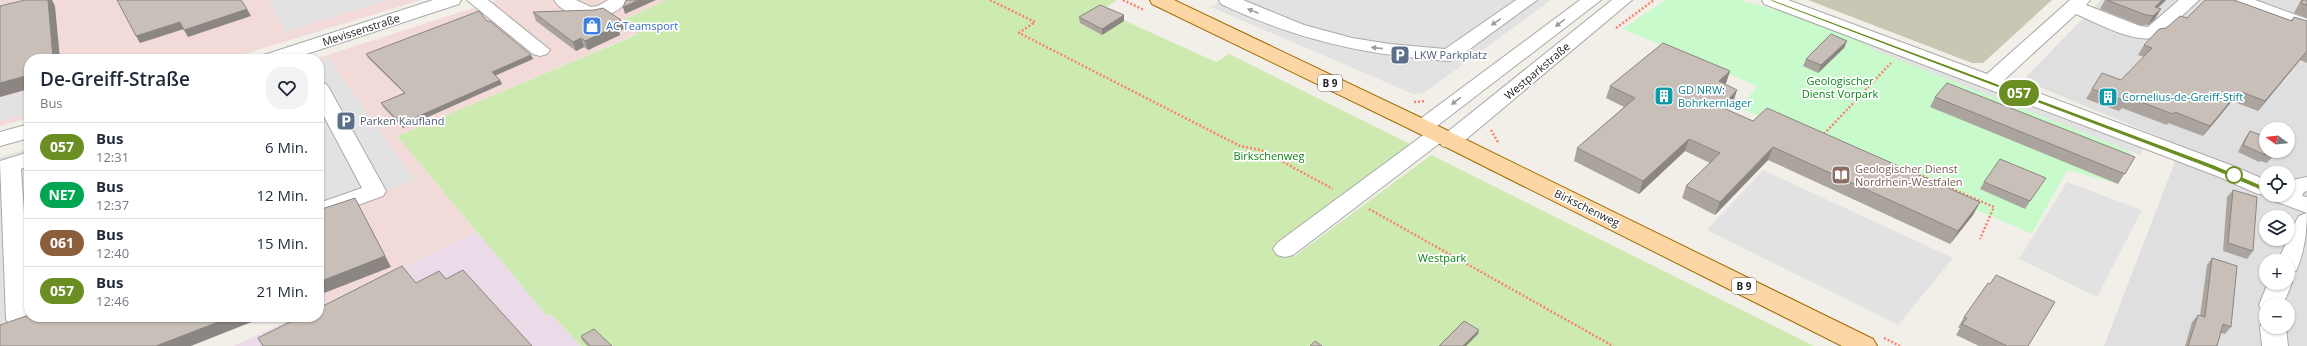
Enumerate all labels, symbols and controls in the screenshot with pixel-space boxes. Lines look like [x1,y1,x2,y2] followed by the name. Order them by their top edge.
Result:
[1247,7,1259,13] one-way arrow
[320,10,401,49] street label: Mevissenstraße
[581,15,603,37] shop icon: AC Teamsport
[606,18,678,33] place label: AC Teamsport
[1491,18,1502,26] one-way arrow
[1555,19,1566,27] one-way arrow
[1501,39,1573,103] street label: Westparkstraße
[1389,44,1411,66] parking icon: LKW Parkplatz
[1371,45,1383,52] one-way arrow
[1414,47,1487,62] place label: LKW Parkplatz
[40,66,190,92] text: De-Greiff-Straße
[266,67,308,109] button: heart
[1802,73,1878,101] park label: Geologischer Dienst Vorpark
[1318,75,1342,91] road number: B 9
[1996,80,2042,106] line badge: 057
[1678,82,1752,110] place label: GD NRW: Bohrkernlager
[2007,83,2031,102] text: 057
[1653,85,1675,107] building icon: GD NRW: Bohrkernlager
[2097,86,2119,108] building icon: Cornelius-de-Greiff-Stift
[2122,89,2243,104] place label: Cornelius-de-Greiff-Stift
[40,94,63,112] text: Bus
[1451,97,1461,105] one-way arrow
[335,110,357,132] parking icon: Parken Kaufland
[360,113,444,128] place label: Parken Kaufland
[2259,122,2295,158] north arrow
[2259,122,2295,334] map controls
[96,128,123,148] text: Bus
[50,137,74,156] text: 057
[265,137,308,157] text: 6 Min.
[96,148,129,166] text: 12:31
[1233,148,1305,163] park label: Birkschenweg
[1855,161,1963,189] place label: Geologischer Dienst Nordrhein-Westfalen
[1830,164,1852,186] library icon: Geologischer Dienst Nordrhein-Westfalen
[2225,166,2243,184] unlabelled marker
[2259,166,2295,202] button: locate
[96,176,123,196] text: Bus
[48,185,76,204] text: NE7
[257,185,308,205] text: 12 Min.
[1552,185,1622,230] street label: Birkschenweg
[96,196,129,214] text: 12:37
[2259,210,2295,246] button: layers
[96,224,123,244] text: Bus
[50,233,74,252] text: 061
[257,233,308,253] text: 15 Min.
[96,244,129,262] text: 12:40
[1418,250,1467,265] park label: Westpark
[2259,254,2295,290] button: +
[96,272,123,292] text: Bus
[1732,278,1756,294] road number: B 9
[50,281,74,300] text: 057
[257,281,308,301] text: 21 Min.
[96,292,129,310] text: 12:46
[2259,298,2295,334] button: −

